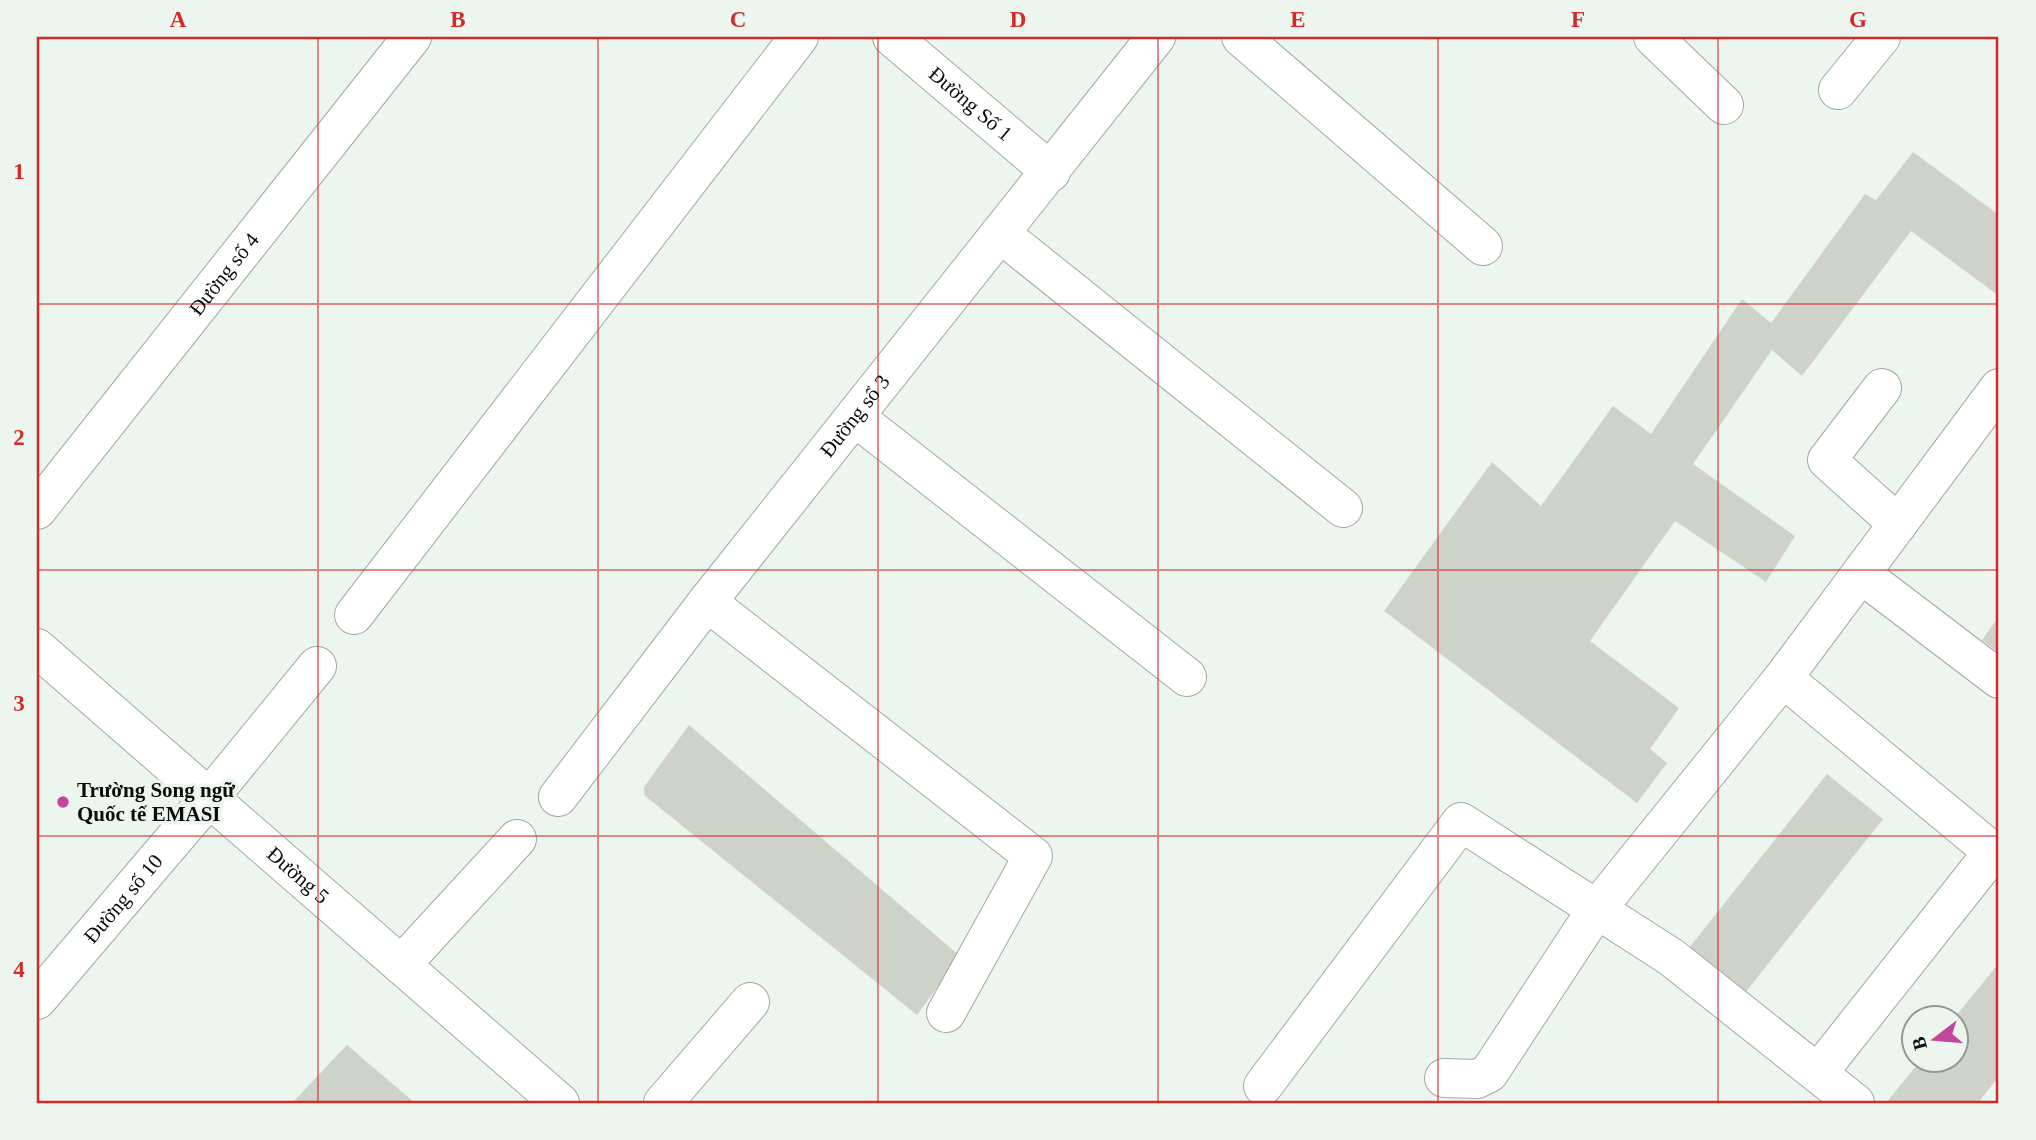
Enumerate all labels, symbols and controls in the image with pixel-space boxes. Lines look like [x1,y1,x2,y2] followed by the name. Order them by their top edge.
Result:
[170,7,187,32] text: A
[450,7,466,32] text: B
[730,7,746,32] text: C
[1010,7,1026,32] text: D
[1290,7,1306,32] text: E
[1571,7,1585,32] text: F
[1849,7,1867,32] text: G
[924,62,1017,146] street label: Đường Số 1
[13,159,25,184] text: 1
[184,228,264,320] street label: Đường số 4
[815,370,895,462] street label: Đường sổ 3
[13,425,25,450] text: 2
[13,691,25,716] text: 3
[77,778,235,826] place label: Trường Song ngữ Quốc tế EMASI
[55,794,71,810] marker: Trường Song ngữ Quốc tế EMASI
[262,842,334,909] street label: Đường 5
[79,850,168,948] street label: Đường số 10
[13,957,25,982] text: 4
[1899,1004,1969,1074] north arrow
[1907,1034,1931,1053] text: B

